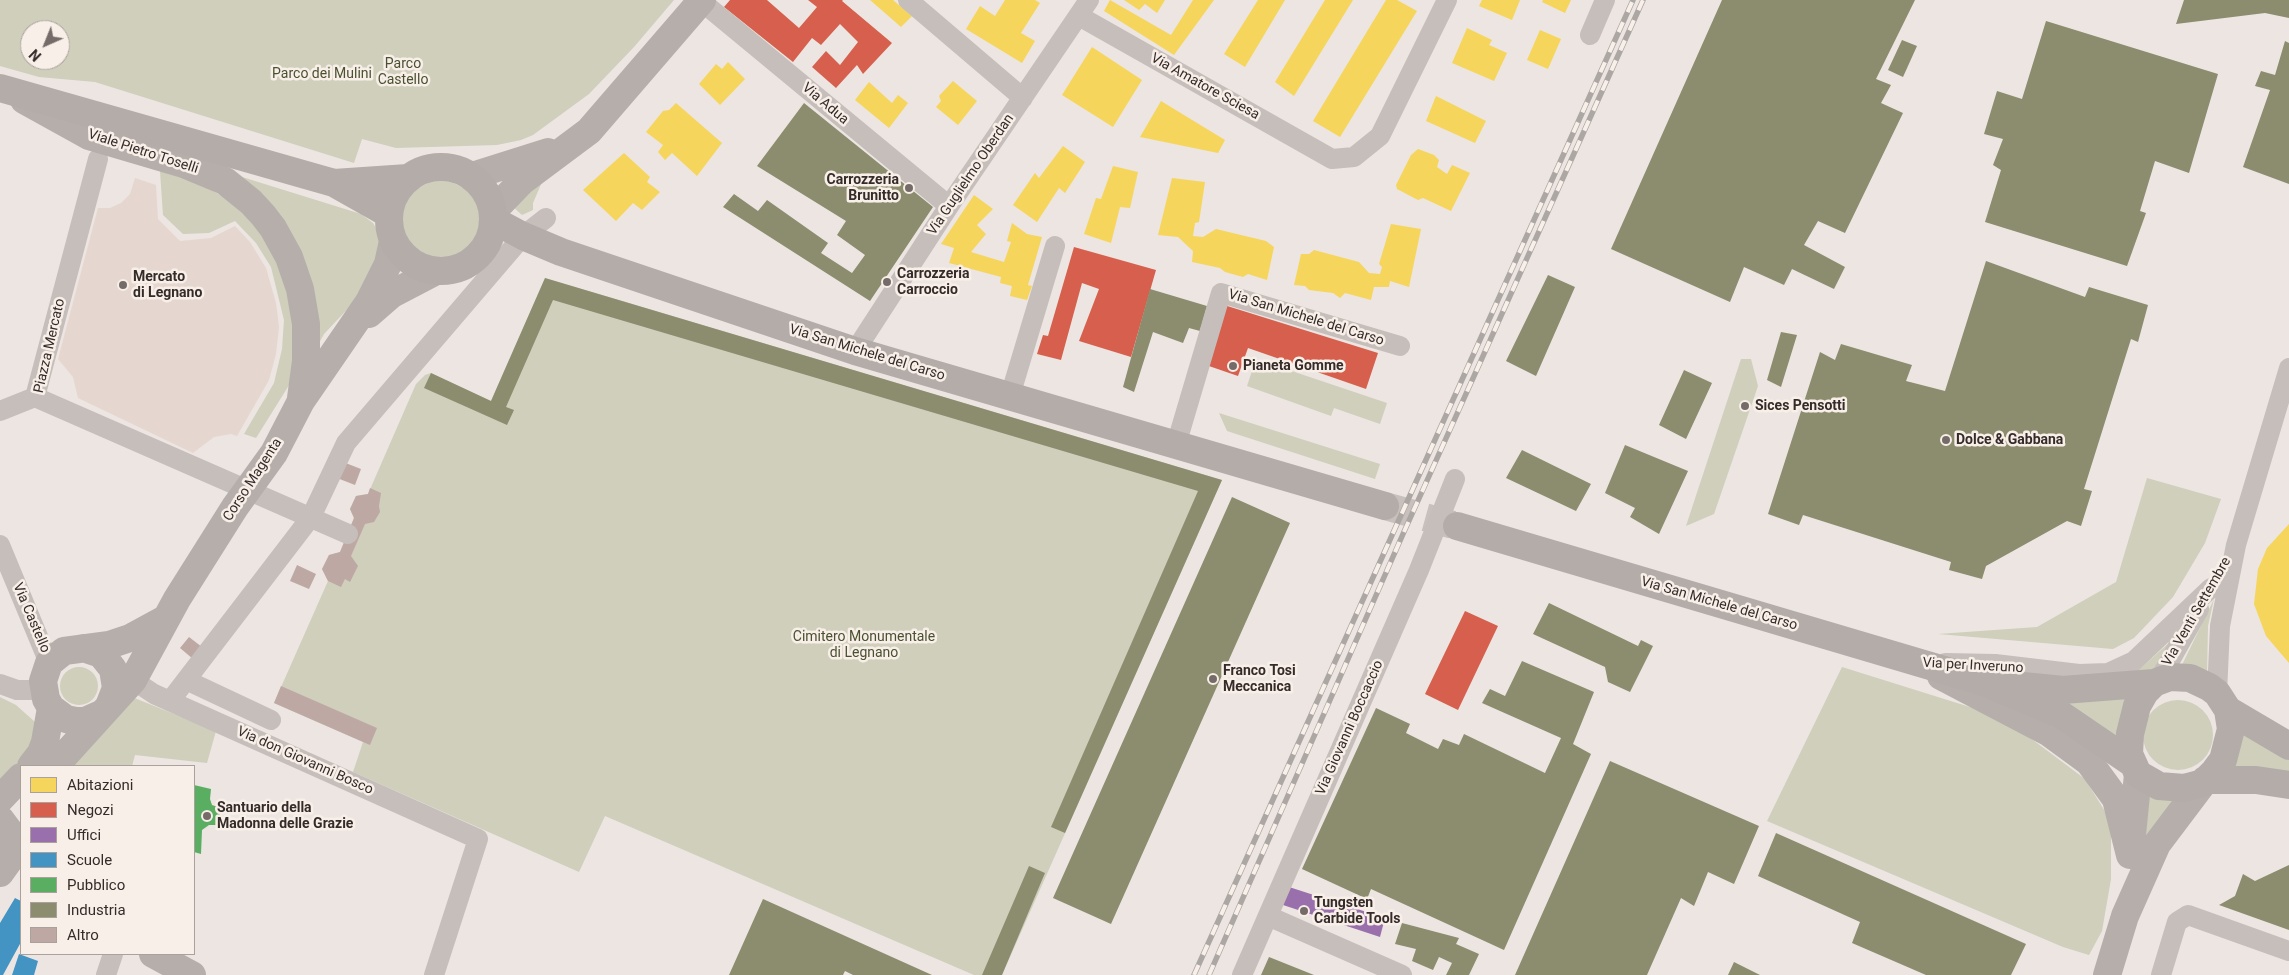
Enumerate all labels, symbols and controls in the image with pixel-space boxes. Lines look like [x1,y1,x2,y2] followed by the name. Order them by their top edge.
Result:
[20,20,70,70] north arrow
[26,46,44,64] text: N
[1148,50,1262,124] street label: Via Amatore Sciesa
[378,56,428,88] park label: Parco Castello
[272,66,372,82] park label: Parco dei Mulini
[798,80,852,128] street label: Via Adua
[924,111,1018,239] street label: Via Guglielmo Oberdan
[86,126,200,178] street label: Viale Pietro Toselli
[826,172,899,204] place label: Carrozzeria Brunitto
[903,182,915,194] marker: Carrozzeria Brunitto
[897,266,970,298] place label: Carrozzeria Carroccio
[133,269,202,302] place label: Mercato di Legnano
[881,276,893,288] marker: Carrozzeria Carroccio
[117,279,129,291] marker: Mercato di Legnano
[1226,286,1386,350] street label: Via San Michele del Carso
[31,297,69,395] street label: Piazza Mercato
[787,321,947,385] street label: Via San Michele del Carso
[1243,358,1344,374] place label: Pianeta Gomme
[1227,360,1239,372] marker: Pianeta Gomme
[1755,398,1845,414] place label: Sices Pensotti
[1739,400,1751,412] marker: Sices Pensotti
[1956,432,2063,448] place label: Dolce & Gabbana
[1940,434,1952,446] marker: Dolce & Gabbana
[220,435,286,525] street label: Corso Magenta
[2159,554,2235,670] street label: Via Venti Settembre
[1639,574,1799,634] street label: Via San Michele del Carso
[9,581,53,655] street label: Via Castello
[793,629,935,662] park label: Cimitero Monumentale di Legnano
[1922,655,2024,677] street label: Via per Inveruno
[1313,658,1387,798] street label: Via Giovanni Boccaccio
[1223,663,1296,696] place label: Franco Tosi Meccanica
[1207,673,1219,685] marker: Franco Tosi Meccanica
[234,723,376,799] street label: Via don Giovanni Bosco
[20,765,195,955] legend
[67,776,134,794] text: Abitazioni
[217,800,353,832] place label: Santuario della Madonna delle Grazie
[67,801,114,819] text: Negozi
[201,810,213,822] marker: Santuario della Madonna delle Grazie
[67,826,101,844] text: Uffici
[67,851,112,869] text: Scuole
[67,876,125,894] text: Pubblico
[1314,895,1400,928] place label: Tungsten Carbide Tools
[67,901,126,919] text: Industria
[1298,905,1310,917] marker: Tungsten Carbide Tools
[67,926,99,944] text: Altro

